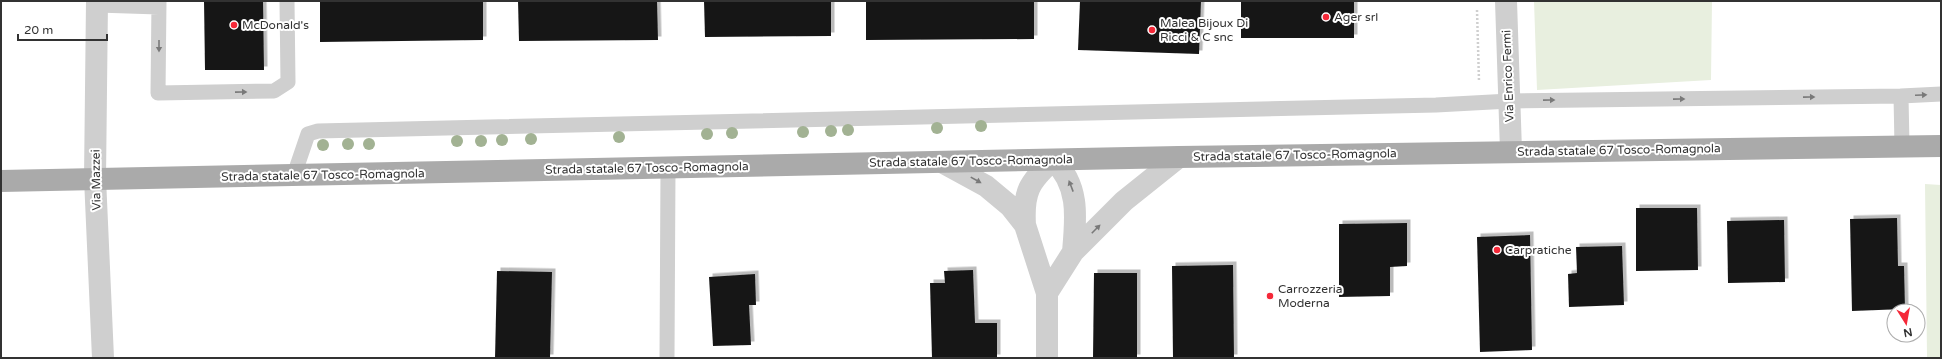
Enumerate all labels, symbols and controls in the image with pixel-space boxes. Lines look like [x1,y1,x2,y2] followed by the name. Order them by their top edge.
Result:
[1334,10,1378,24] place label: Ager srl
[1321,12,1331,22] marker: Ager srl
[18,16,107,42] scale bar
[1160,16,1248,44] place label: Malea Bijoux Di Ricci & C snc
[242,18,309,32] place label: McDonald's
[229,20,239,30] marker: McDonald's
[24,23,53,37] text: 20 m
[1147,25,1157,35] marker: Malea Bijoux Di Ricci & C snc
[1499,30,1517,122] street label: Via Enrico Fermi
[155,40,162,52] one-way arrow
[235,89,248,95] one-way arrow
[1915,91,1927,98] one-way arrow
[1803,94,1816,100] one-way arrow
[1673,96,1686,102] one-way arrow
[1543,97,1556,103] one-way arrow
[1517,141,1721,159] street label: Strada statale 67 Tosco-Romagnola
[1193,146,1397,164] street label: Strada statale 67 Tosco-Romagnola
[88,149,104,211] street label: Via Mazzei
[869,152,1073,170] street label: Strada statale 67 Tosco-Romagnola
[545,159,749,177] street label: Strada statale 67 Tosco-Romagnola
[221,166,425,184] street label: Strada statale 67 Tosco-Romagnola
[970,177,982,183] one-way arrow
[1067,179,1073,191] one-way arrow
[1091,224,1101,234] one-way arrow
[1505,243,1572,257] place label: Carpratiche
[1492,245,1502,255] marker: Carpratiche
[1278,282,1342,310] place label: Carrozzeria Moderna
[1265,291,1275,301] marker: Carrozzeria Moderna
[1886,303,1926,343] north arrow
[1902,325,1913,340] text: N

